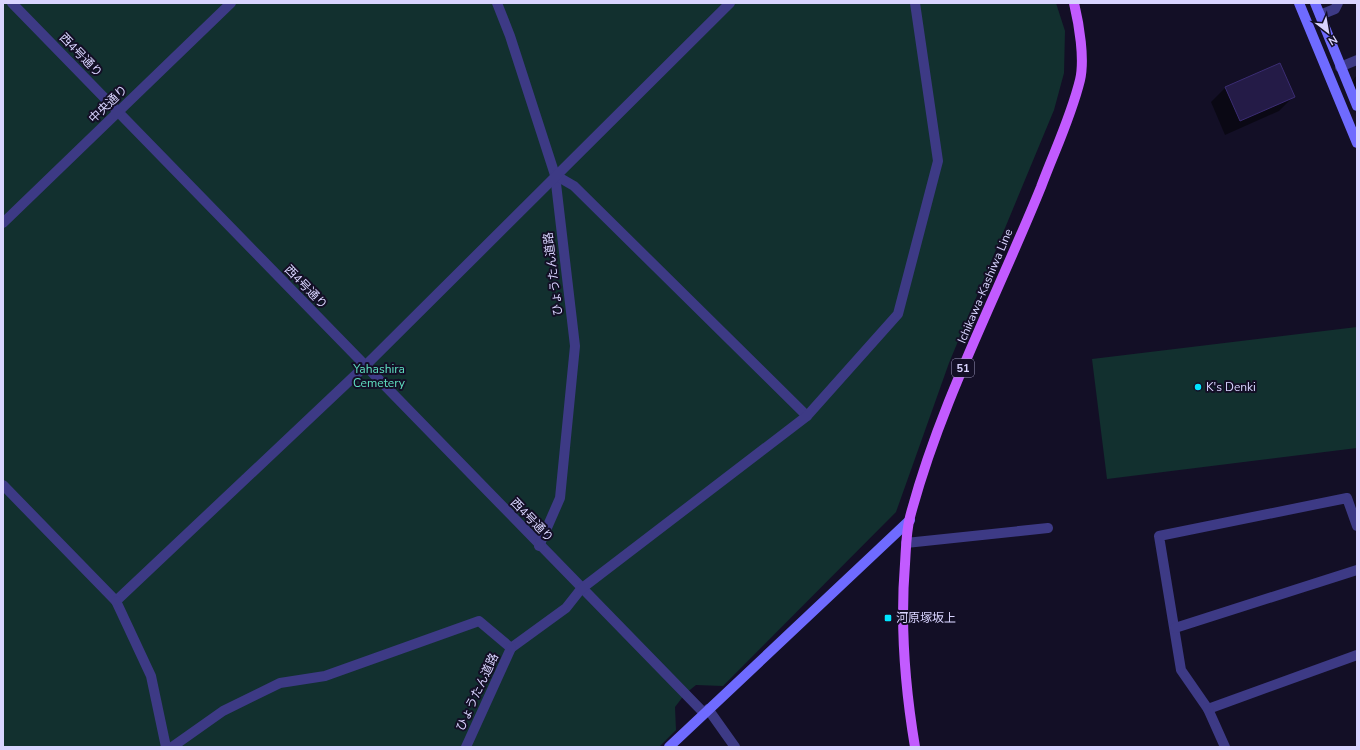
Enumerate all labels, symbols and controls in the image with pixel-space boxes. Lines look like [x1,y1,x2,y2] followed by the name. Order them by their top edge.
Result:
[1308,12,1348,52] north arrow
[56,30,106,80] street label: 西4号通り
[1326,32,1340,49] text: N
[85,82,131,126] street label: 中央通り
[954,226,1016,346] street label: Ichikawa-Kashiwa Line
[540,231,566,317] street label: ひょうたん道路
[281,262,331,312] street label: 西4号通り
[952,359,974,377] road number: 51
[352,361,406,391] park label: Yahashira Cemetery
[1206,379,1256,395] place label: K's Denki
[1193,382,1203,392] marker: K's Denki
[507,495,557,545] street label: 西4号通り
[896,610,956,626] place label: 河原塚坂上
[883,613,893,623] marker: 河原塚坂上
[452,651,502,733] street label: ひょうたん道路

